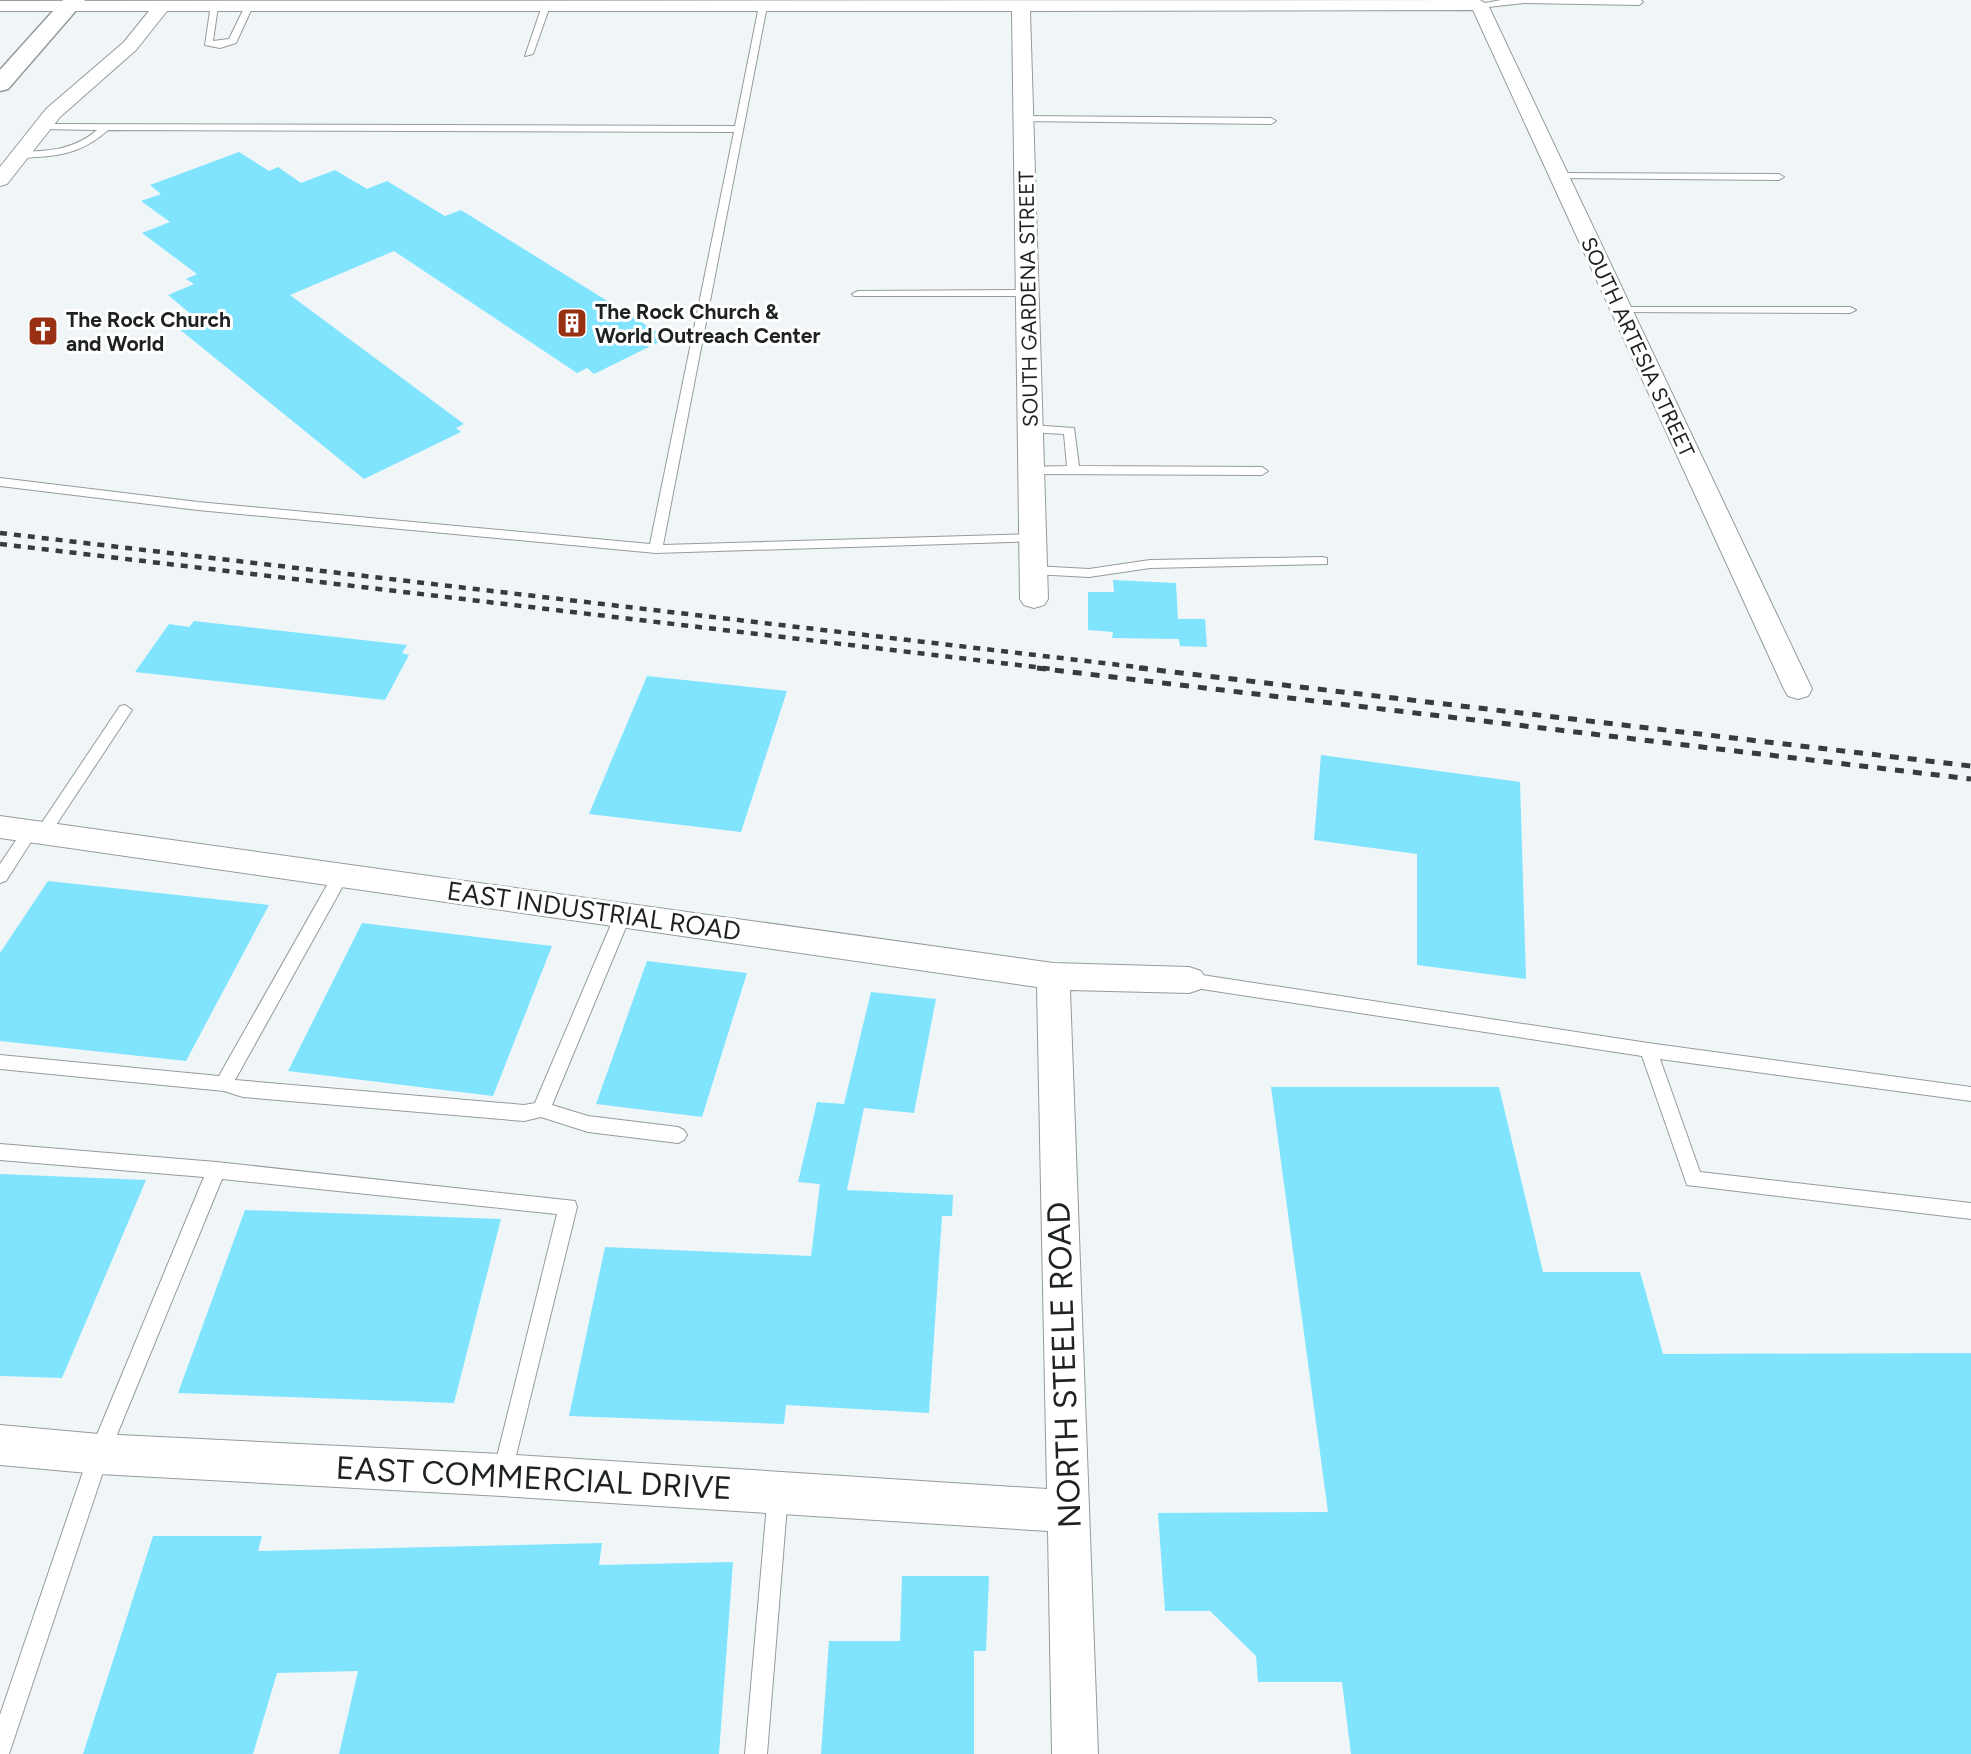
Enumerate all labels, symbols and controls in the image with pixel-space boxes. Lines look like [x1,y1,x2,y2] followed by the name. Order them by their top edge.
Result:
[1013,170,1043,427] street label: SOUTH GARDENA STREET
[1576,233,1700,461] street label: SOUTH ARTESIA STREET
[595,299,820,348] place label: The Rock Church & World Outreach Center
[555,306,589,340] building icon: The Rock Church & World Outreach Center
[66,307,231,356] place label: The Rock Church and World
[26,314,60,348] church icon: The Rock Church and World
[445,875,743,947] street label: EAST INDUSTRIAL ROAD
[1039,1201,1089,1529] street label: NORTH STEELE ROAD
[335,1449,733,1507] street label: EAST COMMERCIAL DRIVE

